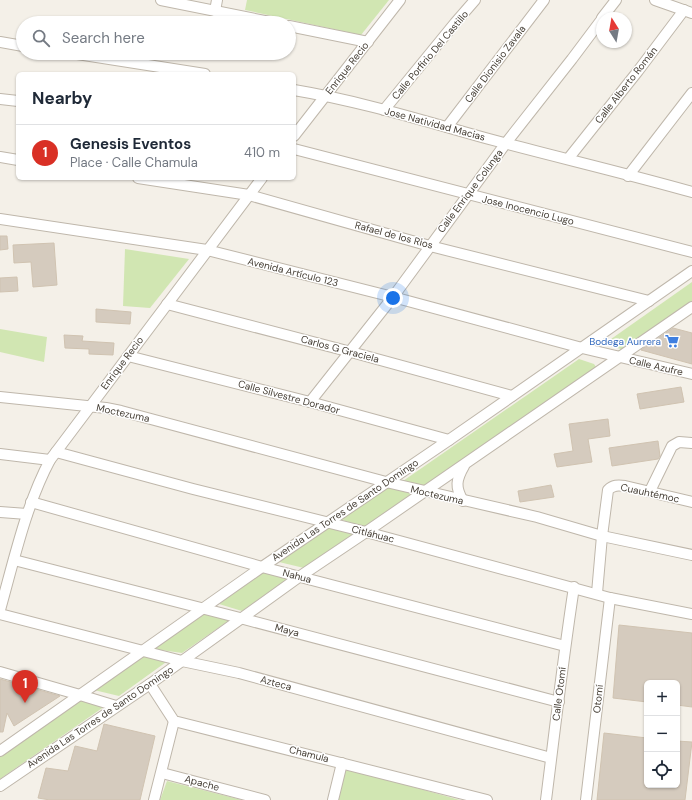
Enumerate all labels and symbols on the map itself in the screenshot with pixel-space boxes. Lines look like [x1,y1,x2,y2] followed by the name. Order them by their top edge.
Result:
[389,8,471,102] street label: Calle Porfirio Del Castillo
[596,12,632,48] north arrow
[462,23,528,105] street label: Calle Dionisio Zavala
[322,39,372,97] street label: Enrique Recio
[592,44,660,126] street label: Calle Alberto Román
[383,104,487,144] street label: Jose Natividad Macias
[434,147,506,235] street label: Calle Enrique Colunga
[481,192,575,228] street label: Jose Inocencio Lugo
[354,218,434,252] street label: Rafael de los Rios
[246,254,340,290] street label: Avenida Artículo 123
[383,288,403,308] your location
[299,332,381,366] street label: Carlos G Graciela
[664,333,680,349] supermarket icon: Bodega Aurrera
[98,334,146,392] street label: Enrique Recio
[589,335,661,348] place label: Bodega Aurrera
[628,353,685,379] street label: Calle Azufre
[237,377,342,417] street label: Calle Silvestre Dorador
[95,401,151,425] street label: Moctezuma
[269,456,421,564] street label: Avenida Las Torres de Santo Domingo
[619,480,681,506] street label: Cuauhtémoc
[409,483,465,507] street label: Moctezuma
[350,522,396,546] street label: Citláhuac
[281,566,313,586] street label: Nahua
[274,621,300,639] street label: Maya
[24,663,176,771] street label: Avenida Las Torres de Santo Domingo
[549,666,569,722] street label: Calle Otomí
[12,670,38,703] pin: 1
[259,673,293,693] street label: Azteca
[590,683,606,714] street label: Otomí
[288,743,330,765] street label: Chamula
[183,772,221,794] street label: Apache

